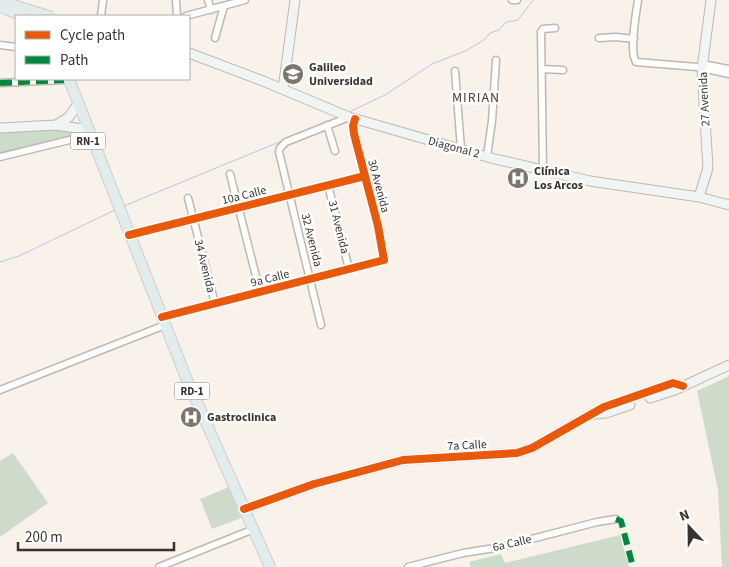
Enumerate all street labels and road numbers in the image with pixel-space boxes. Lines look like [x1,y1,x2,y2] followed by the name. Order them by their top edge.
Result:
[695,71,714,127] street label: 27 Avenida
[70,132,106,150] road number: RN-1
[426,132,482,163] street label: Diagonal 2
[363,158,394,215] street label: 30 Avenida
[220,182,268,209] street label: 10a Calle
[324,199,353,256] street label: 31 Avenida
[297,212,326,269] street label: 32 Avenida
[190,238,219,295] street label: 34 Avenida
[249,265,291,291] street label: 9a Calle
[174,382,210,400] road number: RD-1
[447,436,487,455] street label: 7a Calle
[491,531,533,556] street label: 6a Calle

